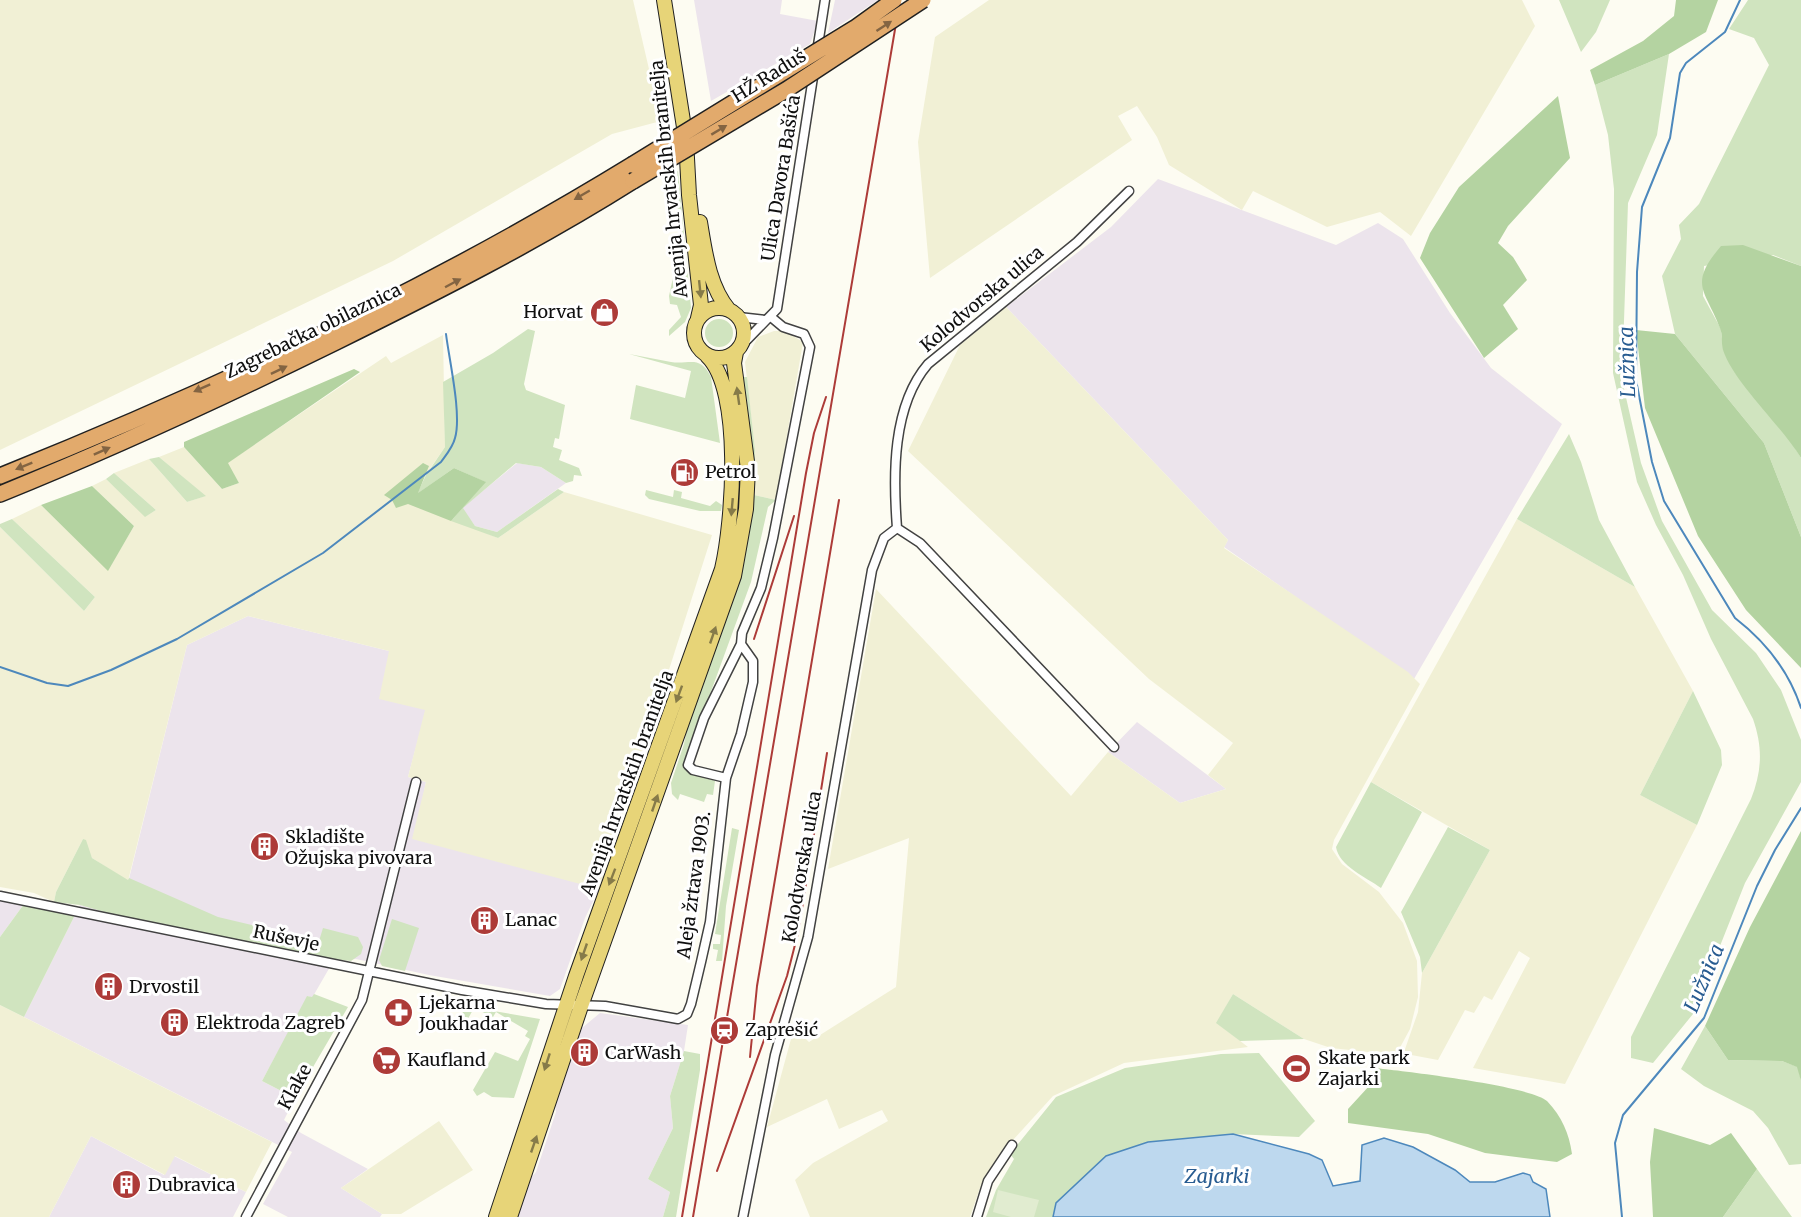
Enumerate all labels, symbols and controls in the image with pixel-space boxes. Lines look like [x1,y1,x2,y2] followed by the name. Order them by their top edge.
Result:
[876,21,892,32] one-way arrow
[727,44,810,107] street label: HŽ Raduš
[645,59,693,300] street label: Avenija hrvatskih branitelja
[756,93,805,263] street label: Ulica Davora Bašića
[711,124,727,135] one-way arrow
[573,190,590,200] one-way arrow
[915,240,1048,357] street label: Kolodvorska ulica
[221,278,405,383] street label: Zagrebačka obilaznica
[445,278,462,288] one-way arrow
[695,279,704,298] one-way arrow
[588,296,620,328] shop icon: Horvat
[523,300,583,323] place label: Horvat
[1613,326,1640,398] water label: Lužnica
[270,365,287,375] one-way arrow
[194,384,211,393] one-way arrow
[734,386,743,405] one-way arrow
[93,446,111,456] one-way arrow
[668,456,700,488] fuel station icon: Petrol
[705,460,757,483] place label: Petrol
[14,461,32,471] one-way arrow
[727,497,737,516] one-way arrow
[708,626,718,644] one-way arrow
[575,666,678,900] street label: Avenija hrvatskih branitelja
[673,685,683,703] one-way arrow
[777,789,826,945] street label: Kolodvorska ulica
[650,794,660,812] one-way arrow
[672,810,715,961] street label: Aleja žrtava 1903.
[285,825,433,869] place label: Skladište Ožujska pivovara
[248,831,280,863] building icon: Skladište Ožujska pivovara
[606,868,616,886] one-way arrow
[468,904,500,936] building icon: Lanac
[505,908,557,931] place label: Lanac
[251,919,321,956] street label: Ruševje
[1678,940,1729,1016] water label: Lužnica
[579,943,589,961] one-way arrow
[92,971,124,1003] building icon: Drvostil
[129,975,199,998] place label: Drvostil
[418,991,508,1035] place label: Ljekarna Joukhadar
[382,997,414,1029] pharmacy icon: Ljekarna Joukhadar
[159,1007,191,1039] building icon: Elektroda Zagreb
[196,1011,345,1034] place label: Elektroda Zagreb
[708,1014,740,1046] station icon: Zaprešić
[745,1018,818,1041] place label: Zaprešić
[568,1037,600,1069] building icon: CarWash
[605,1041,682,1064] place label: CarWash
[370,1044,402,1076] supermarket icon: Kaufland
[1318,1046,1410,1090] place label: Skate park Zajarki
[407,1048,486,1071] place label: Kaufland
[1281,1052,1313,1084] sports icon: Skate park Zajarki
[542,1053,551,1071] one-way arrow
[273,1060,316,1114] street label: Klake
[530,1135,539,1153] one-way arrow
[1183,1163,1250,1188] water label: Zajarki
[111,1169,143,1201] building icon: Dubravica
[148,1173,236,1196] place label: Dubravica

